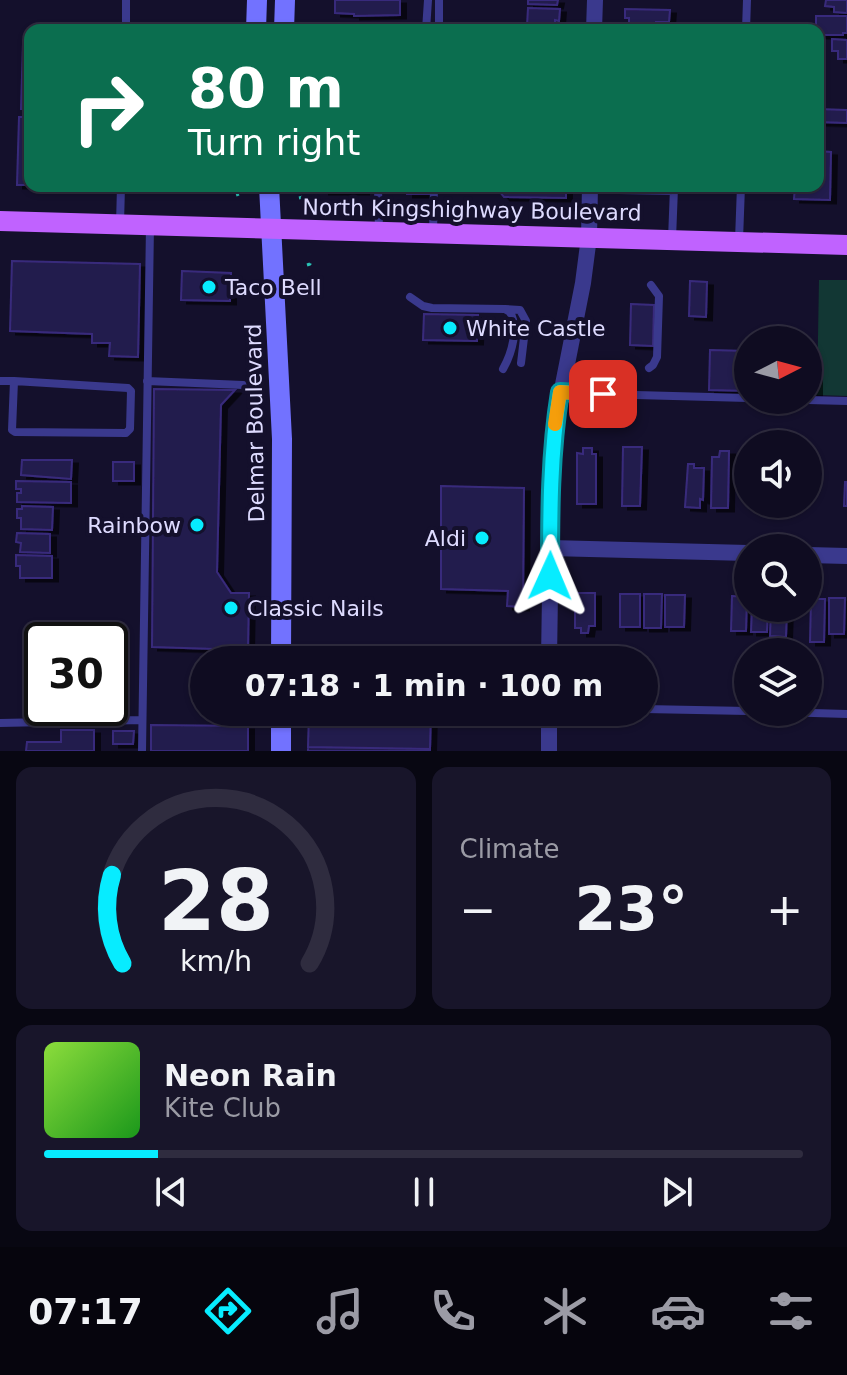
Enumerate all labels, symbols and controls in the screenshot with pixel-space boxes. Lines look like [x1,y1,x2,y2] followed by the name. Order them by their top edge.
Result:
[188,55,344,120] text: 80 m
[56,56,160,160] icon: right
[188,122,360,163] text: Turn right
[302,195,642,225] street label: North Kingshighway Boulevard
[224,275,322,300] place label: Taco Bell
[200,278,218,296] marker: Taco Bell
[466,316,606,341] place label: White Castle
[441,319,459,337] marker: White Castle
[241,323,269,523] street label: Delmar Boulevard
[734,326,822,414] north arrow
[734,326,822,726] map controls
[569,360,637,428] pin
[581,372,625,416] icon: arrive
[734,430,822,518] button: sound
[87,513,181,538] place label: Rainbow
[188,516,206,534] marker: Rainbow
[425,526,466,551] place label: Aldi
[473,529,491,547] marker: Aldi
[508,534,592,618] position arrow
[734,534,822,622] button: search
[247,596,384,621] place label: Classic Nails
[222,599,240,617] marker: Classic Nails
[24,622,128,726] speed limit sign: 30
[734,638,822,726] button: layers
[245,668,603,703] text: 07:18 · 1 min · 100 m
[460,834,560,864] text: Climate
[158,853,274,950] text: 28
[575,874,688,944] text: 23°
[460,884,496,935] text: −
[766,884,803,935] text: +
[180,944,252,978] text: km/h
[164,1058,337,1093] text: Neon Rain
[164,1093,281,1123] text: Kite Club
[149,1170,193,1214] icon: previous
[402,1170,446,1214] icon: pause
[655,1170,699,1214] icon: next
[200,1283,256,1339] icon: directions
[312,1283,368,1339] icon: music
[425,1283,481,1339] icon: phone
[537,1283,593,1339] icon: climate
[650,1283,706,1339] icon: car
[763,1283,819,1339] icon: filters
[28,1291,143,1332] text: 07:17

